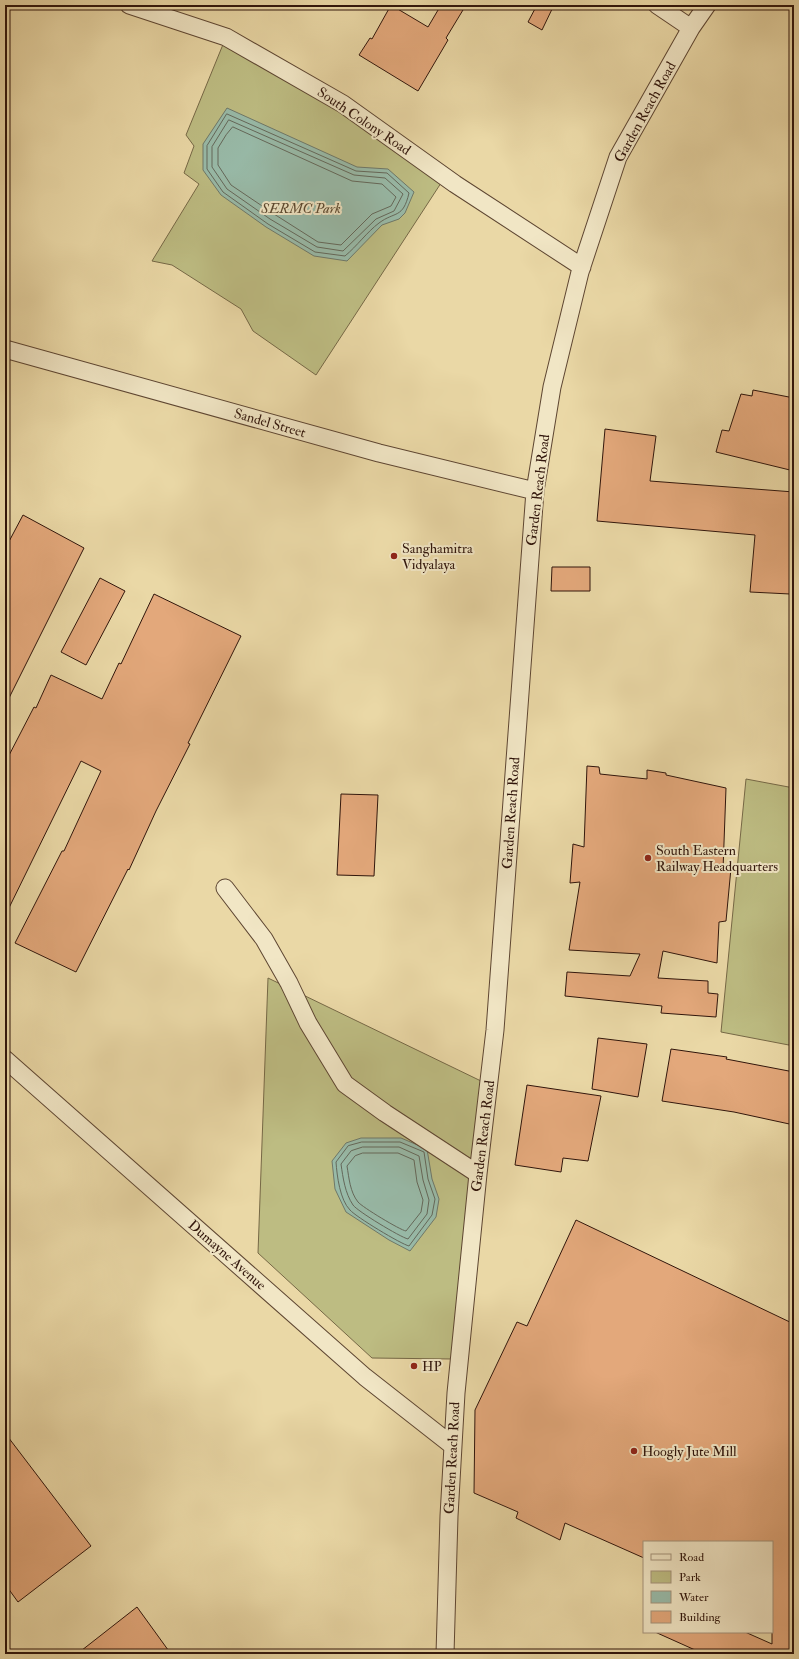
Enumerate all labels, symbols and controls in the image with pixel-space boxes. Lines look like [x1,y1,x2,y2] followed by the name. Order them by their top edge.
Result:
[610,59,680,165] street label: Garden Reach Road
[313,83,414,159] street label: South Colony Road
[260,200,341,217] park label: SERMC Park
[232,405,308,441] street label: Sandel Street
[523,433,553,547] street label: Garden Reach Road
[402,540,473,574] place label: Sanghamitra Vidyalaya
[389,551,399,561] marker: Sanghamitra Vidyalaya
[499,756,523,870] street label: Garden Reach Road
[656,842,778,876] place label: South Eastern Railway Headquarters
[643,853,653,863] marker: South Eastern Railway Headquarters
[468,1079,498,1193] street label: Garden Reach Road
[184,1216,270,1294] street label: Dumayne Avenue
[422,1358,442,1375] place label: HP
[409,1361,419,1371] marker: HP
[441,1401,463,1515] street label: Garden Reach Road
[642,1443,737,1461] place label: Hoogly Jute Mill
[629,1446,639,1456] marker: Hoogly Jute Mill
[643,1541,773,1633] legend
[679,1550,704,1565] text: Road
[679,1570,701,1585] text: Park
[678,1590,709,1605] text: Water
[679,1610,722,1625] text: Building

